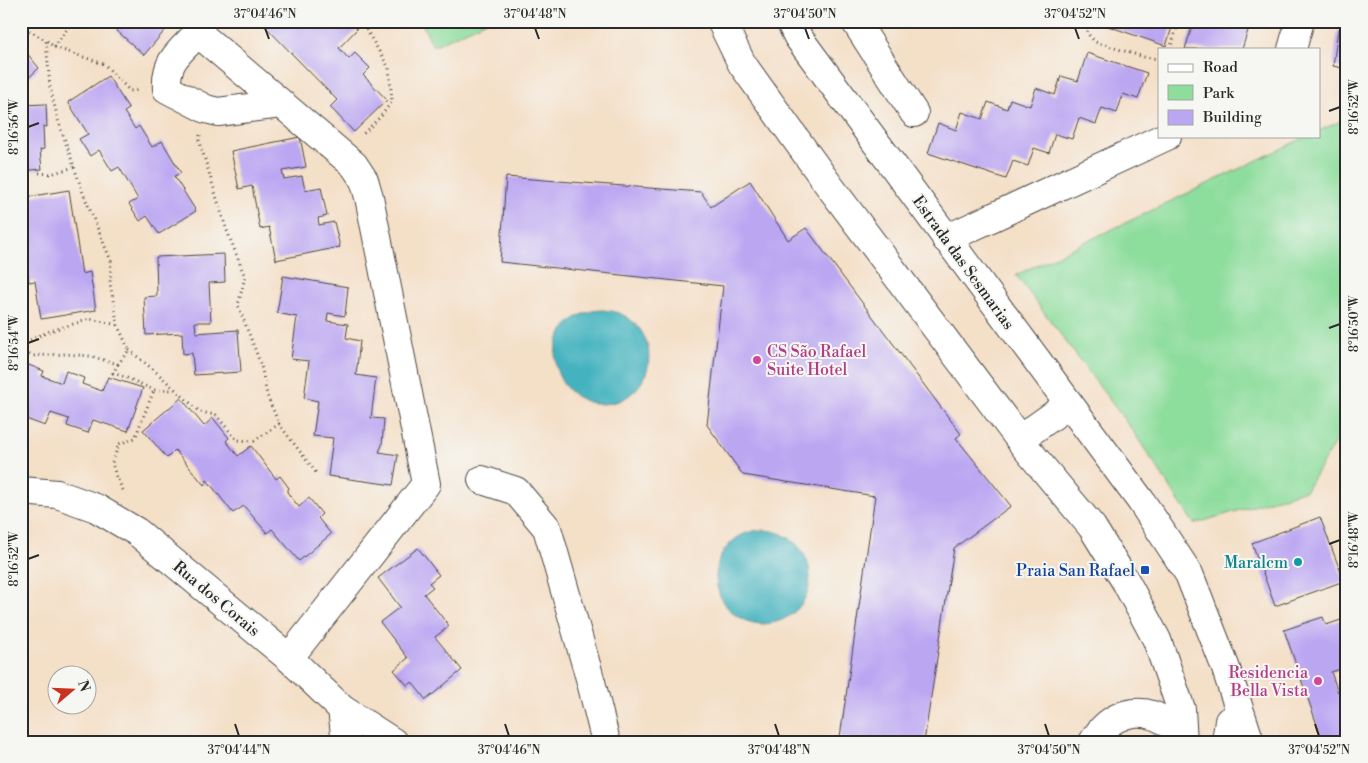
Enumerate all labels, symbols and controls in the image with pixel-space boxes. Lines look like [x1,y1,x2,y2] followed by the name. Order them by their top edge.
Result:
[234,7,296,22] text: 37°04'46"N
[504,7,566,22] text: 37°04'48"N
[774,7,836,22] text: 37°04'50"N
[1044,7,1106,22] text: 37°04'52"N
[1158,48,1320,138] legend
[1203,58,1238,77] text: Road
[1347,78,1362,135] text: 8°16'52"W
[1203,84,1235,103] text: Park
[7,98,22,155] text: 8°16'56"W
[1202,108,1262,127] text: Building
[908,192,1019,334] street label: Estrada das Sesmarias
[1347,295,1362,352] text: 8°16'50"W
[7,314,22,371] text: 8°16'54"W
[767,342,867,380] place label: CS São Rafael Suite Hotel
[751,354,763,366] marker: CS São Rafael Suite Hotel
[1347,511,1362,568] text: 8°16'48"W
[7,530,22,587] text: 8°16'52"W
[1224,553,1288,573] place label: Maralcm
[1292,556,1304,568] marker: Maralcm
[169,557,264,641] street label: Rua dos Corais
[1016,561,1135,581] place label: Praia San Rafael
[1139,564,1151,576] marker: Praia San Rafael
[1229,663,1309,701] place label: Residencia Bella Vista
[48,666,98,716] north arrow
[1312,675,1324,687] marker: Residencia Bella Vista
[73,678,94,694] text: N
[208,743,270,758] text: 37°04'44"N
[478,743,540,758] text: 37°04'46"N
[748,743,810,758] text: 37°04'48"N
[1018,743,1080,758] text: 37°04'50"N
[1288,743,1350,758] text: 37°04'52"N

